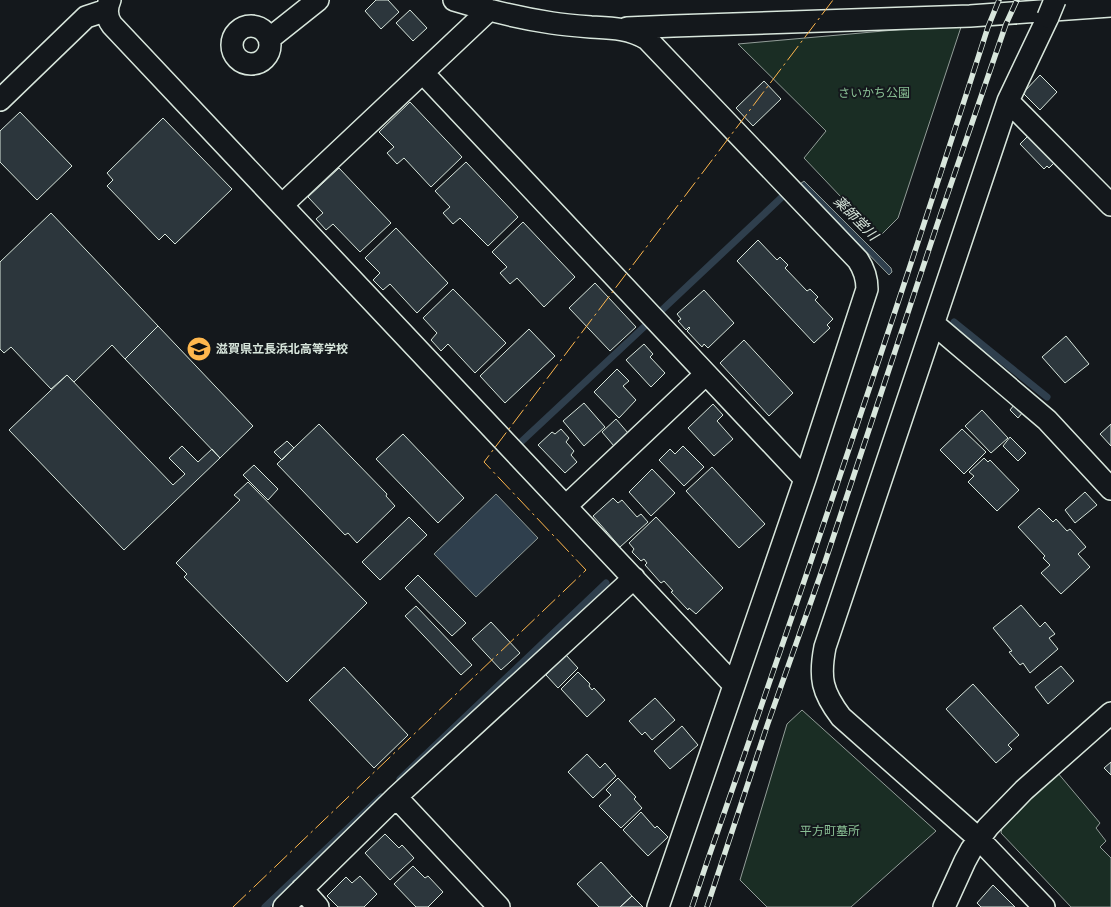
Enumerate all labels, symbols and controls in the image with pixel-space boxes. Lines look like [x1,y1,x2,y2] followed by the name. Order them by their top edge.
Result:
[838,86,910,100] park label: さいかち公園
[831,193,883,245] water label: 薬師堂川
[186,336,212,362] school or university icon: 滋賀県立長浜北高等学校
[216,342,348,356] place label: 滋賀県立長浜北高等学校
[800,824,860,838] park label: 平方町墓所

